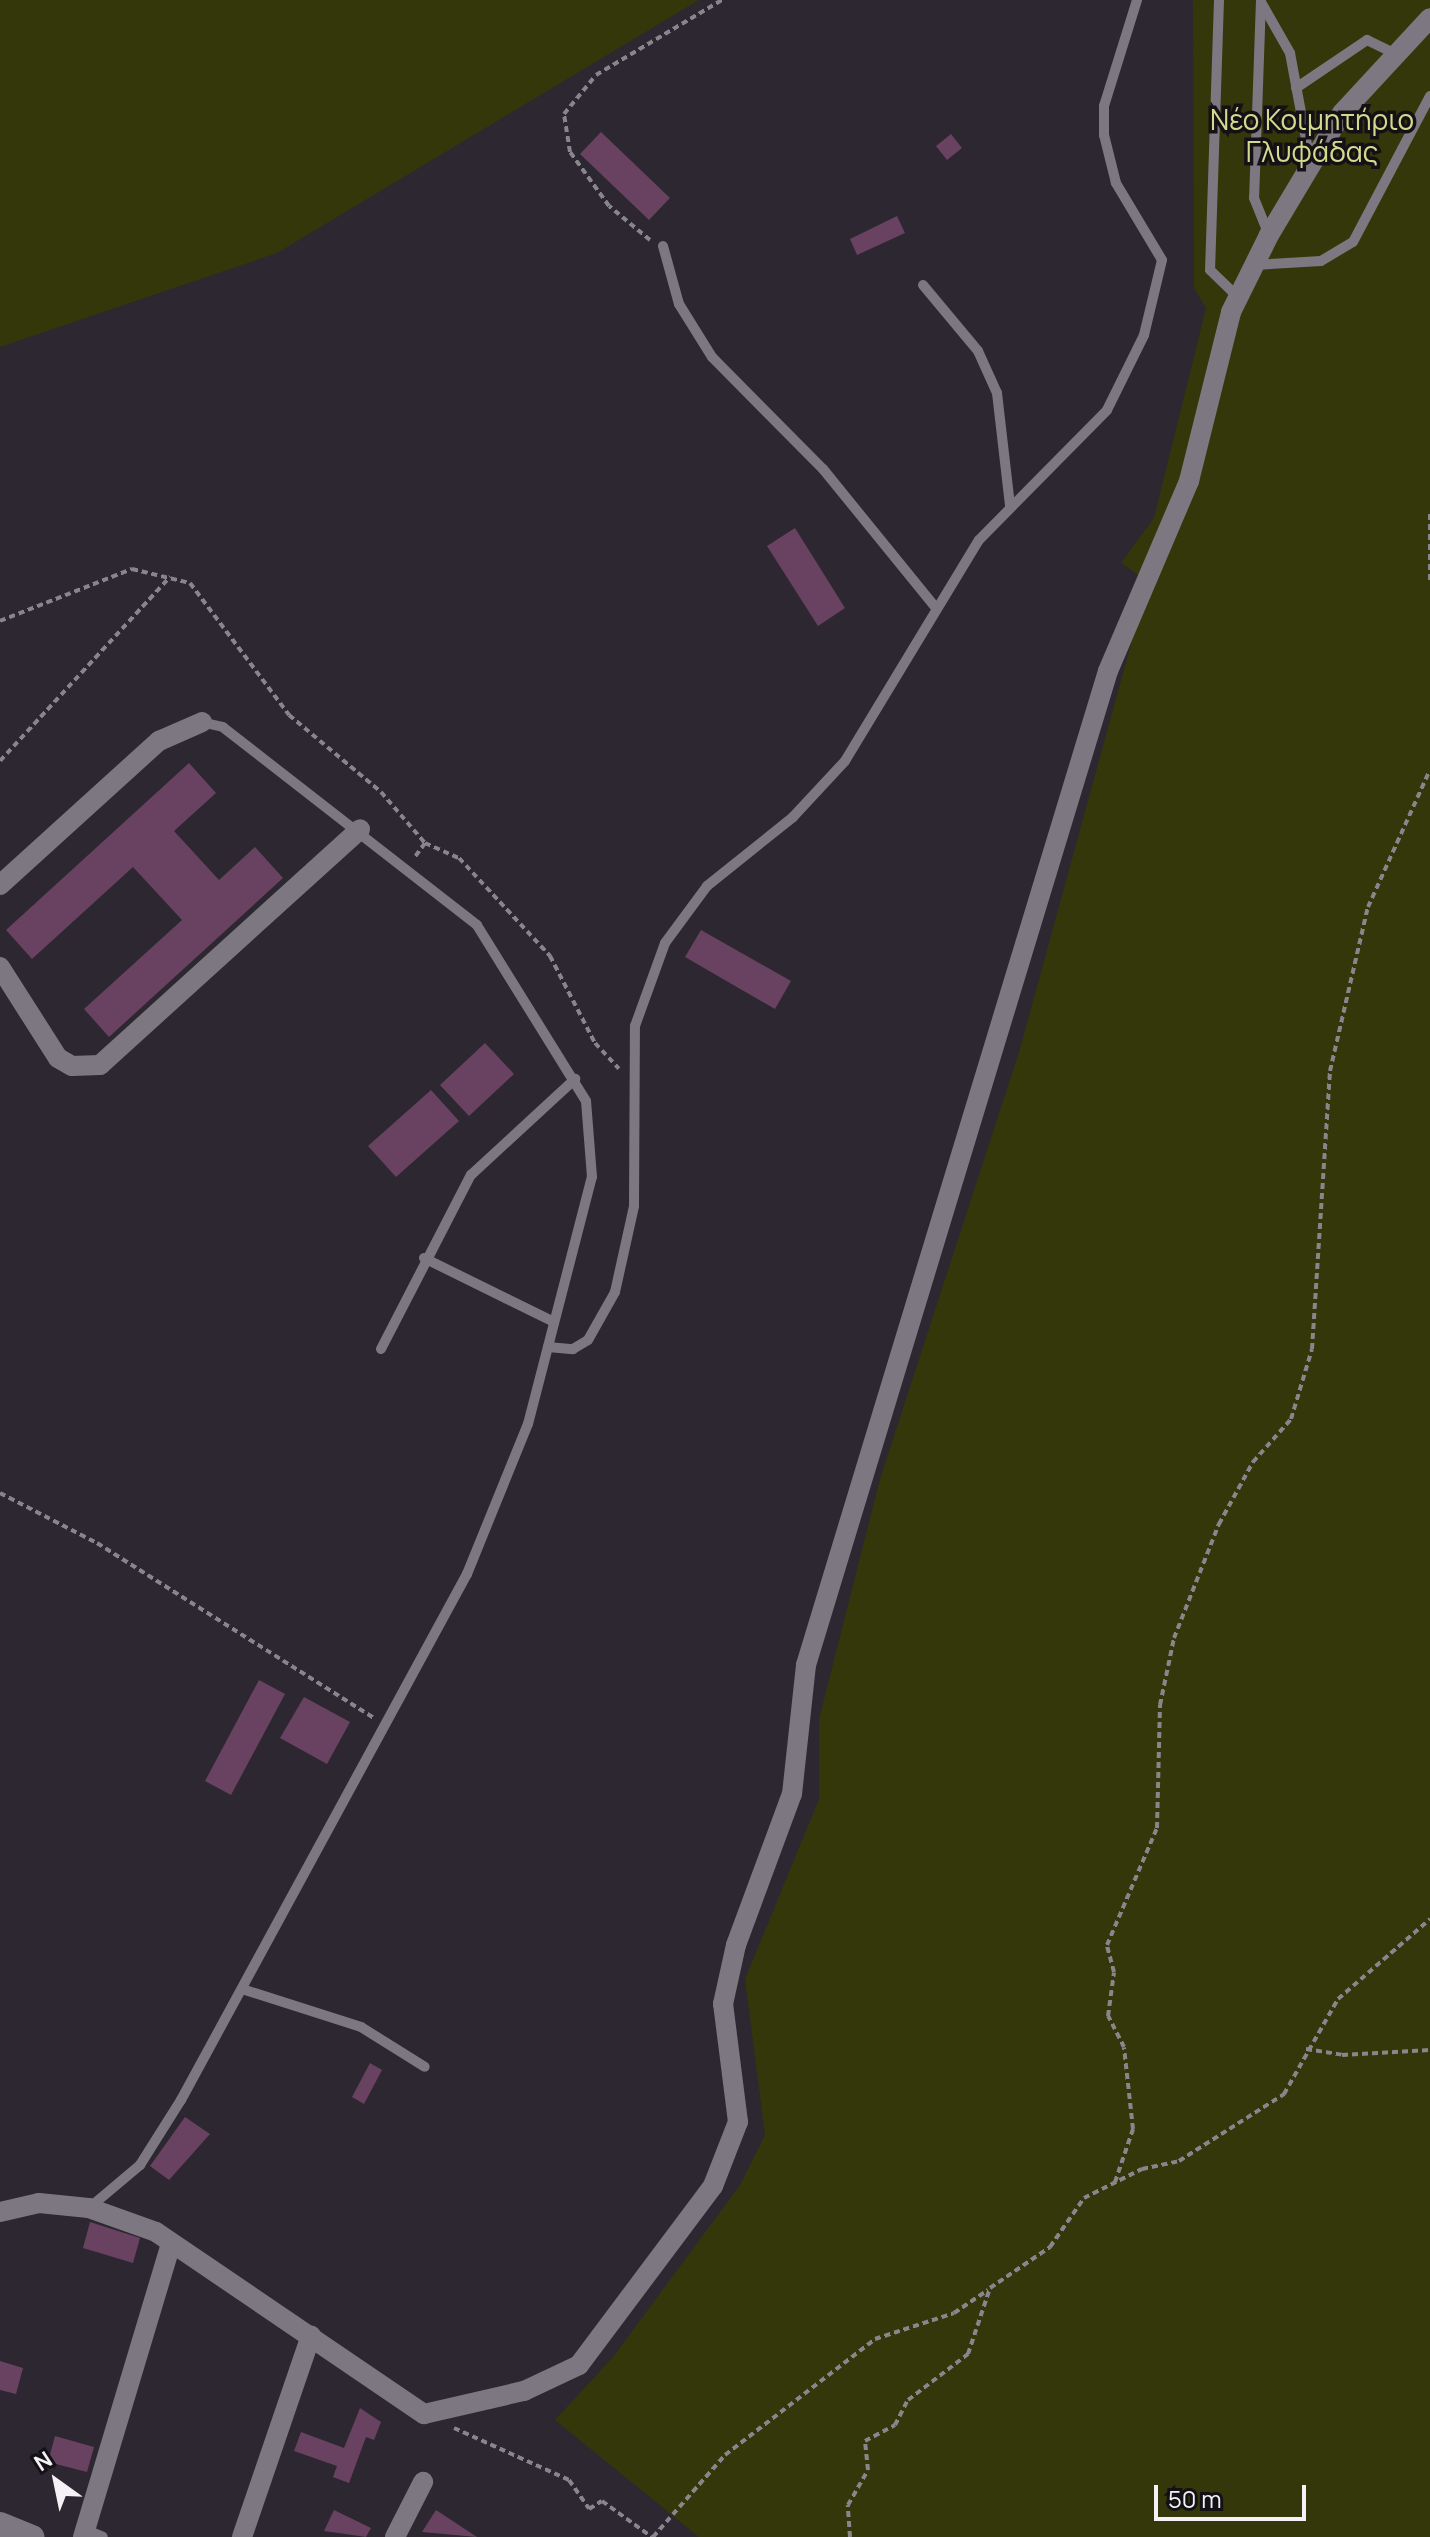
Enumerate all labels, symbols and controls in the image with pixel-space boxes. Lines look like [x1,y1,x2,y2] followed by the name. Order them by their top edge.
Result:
[1210,102,1414,168] park label: Νέο Κοιμητήριο Γλυφάδας
[16,2441,96,2521] north arrow
[28,2444,58,2478] text: N
[1158,2469,1310,2519] scale bar
[1168,2482,1222,2515] text: 50 m

